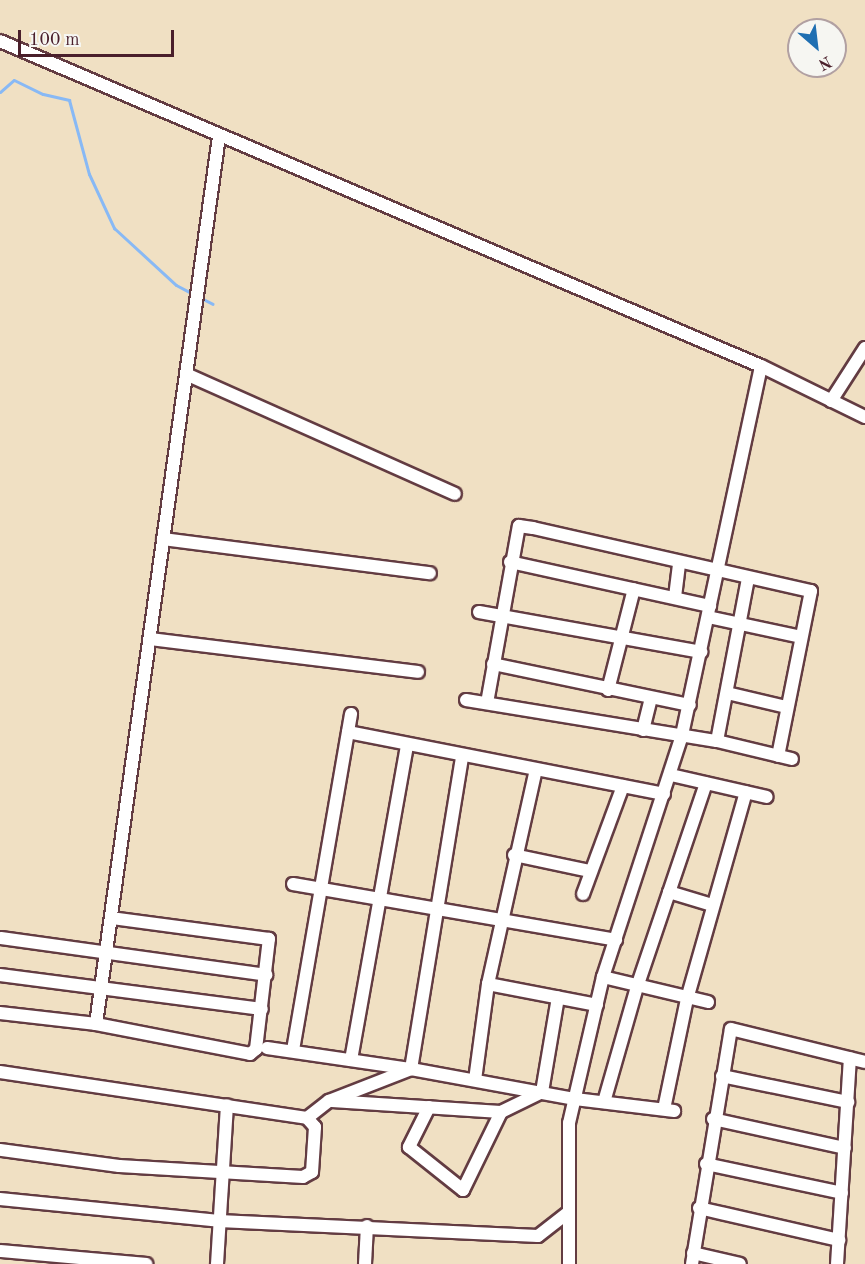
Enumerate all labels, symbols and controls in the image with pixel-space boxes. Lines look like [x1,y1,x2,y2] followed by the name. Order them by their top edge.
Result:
[21,18,177,56] scale bar
[787,18,847,78] north arrow
[29,31,80,49] text: 100 m
[815,52,834,72] text: N

